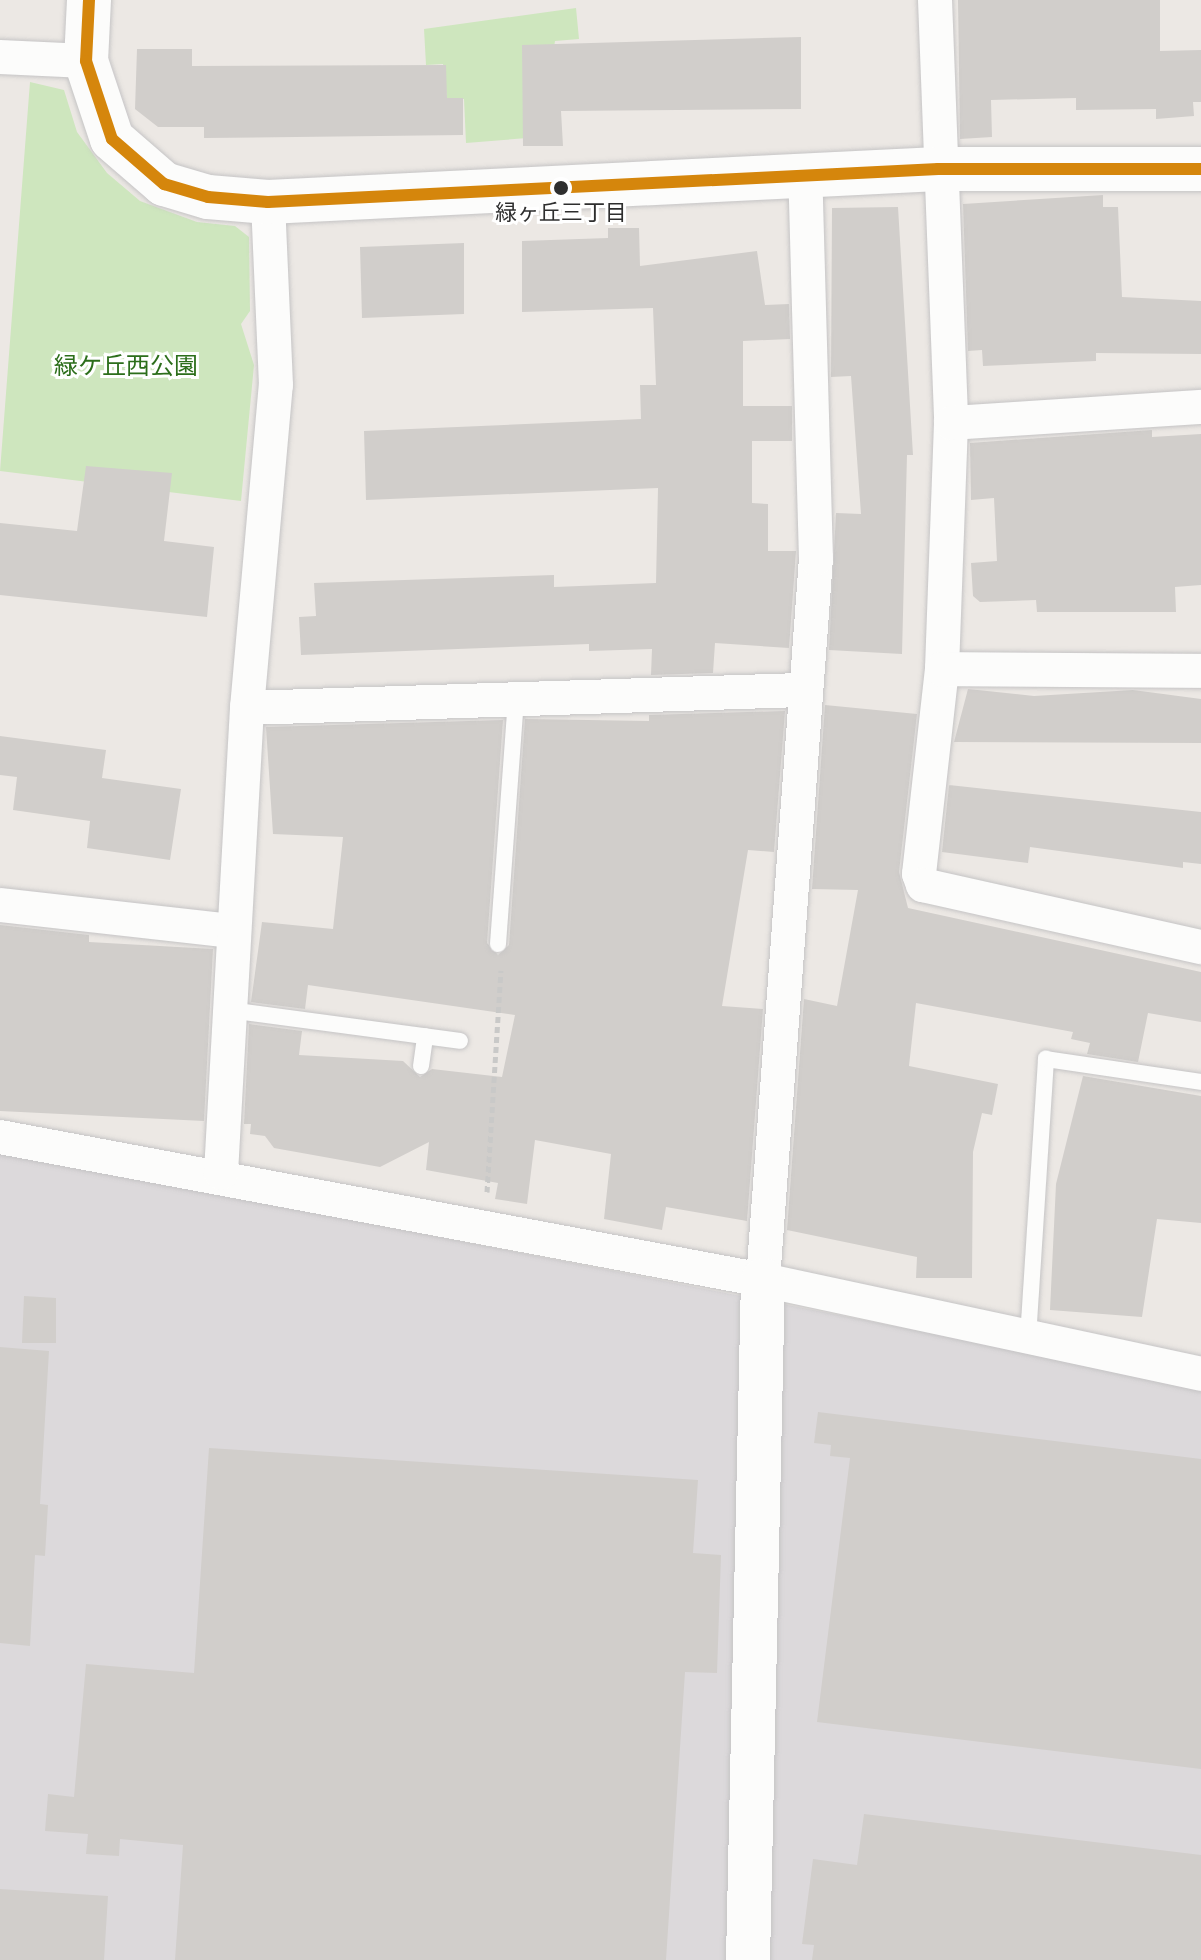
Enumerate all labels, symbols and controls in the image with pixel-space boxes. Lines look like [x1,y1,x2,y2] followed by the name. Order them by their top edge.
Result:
[553,180,569,196] marker: 緑ヶ丘三丁目
[495,200,627,226] place label: 緑ヶ丘三丁目
[54,352,198,380] park label: 緑ケ丘西公園

